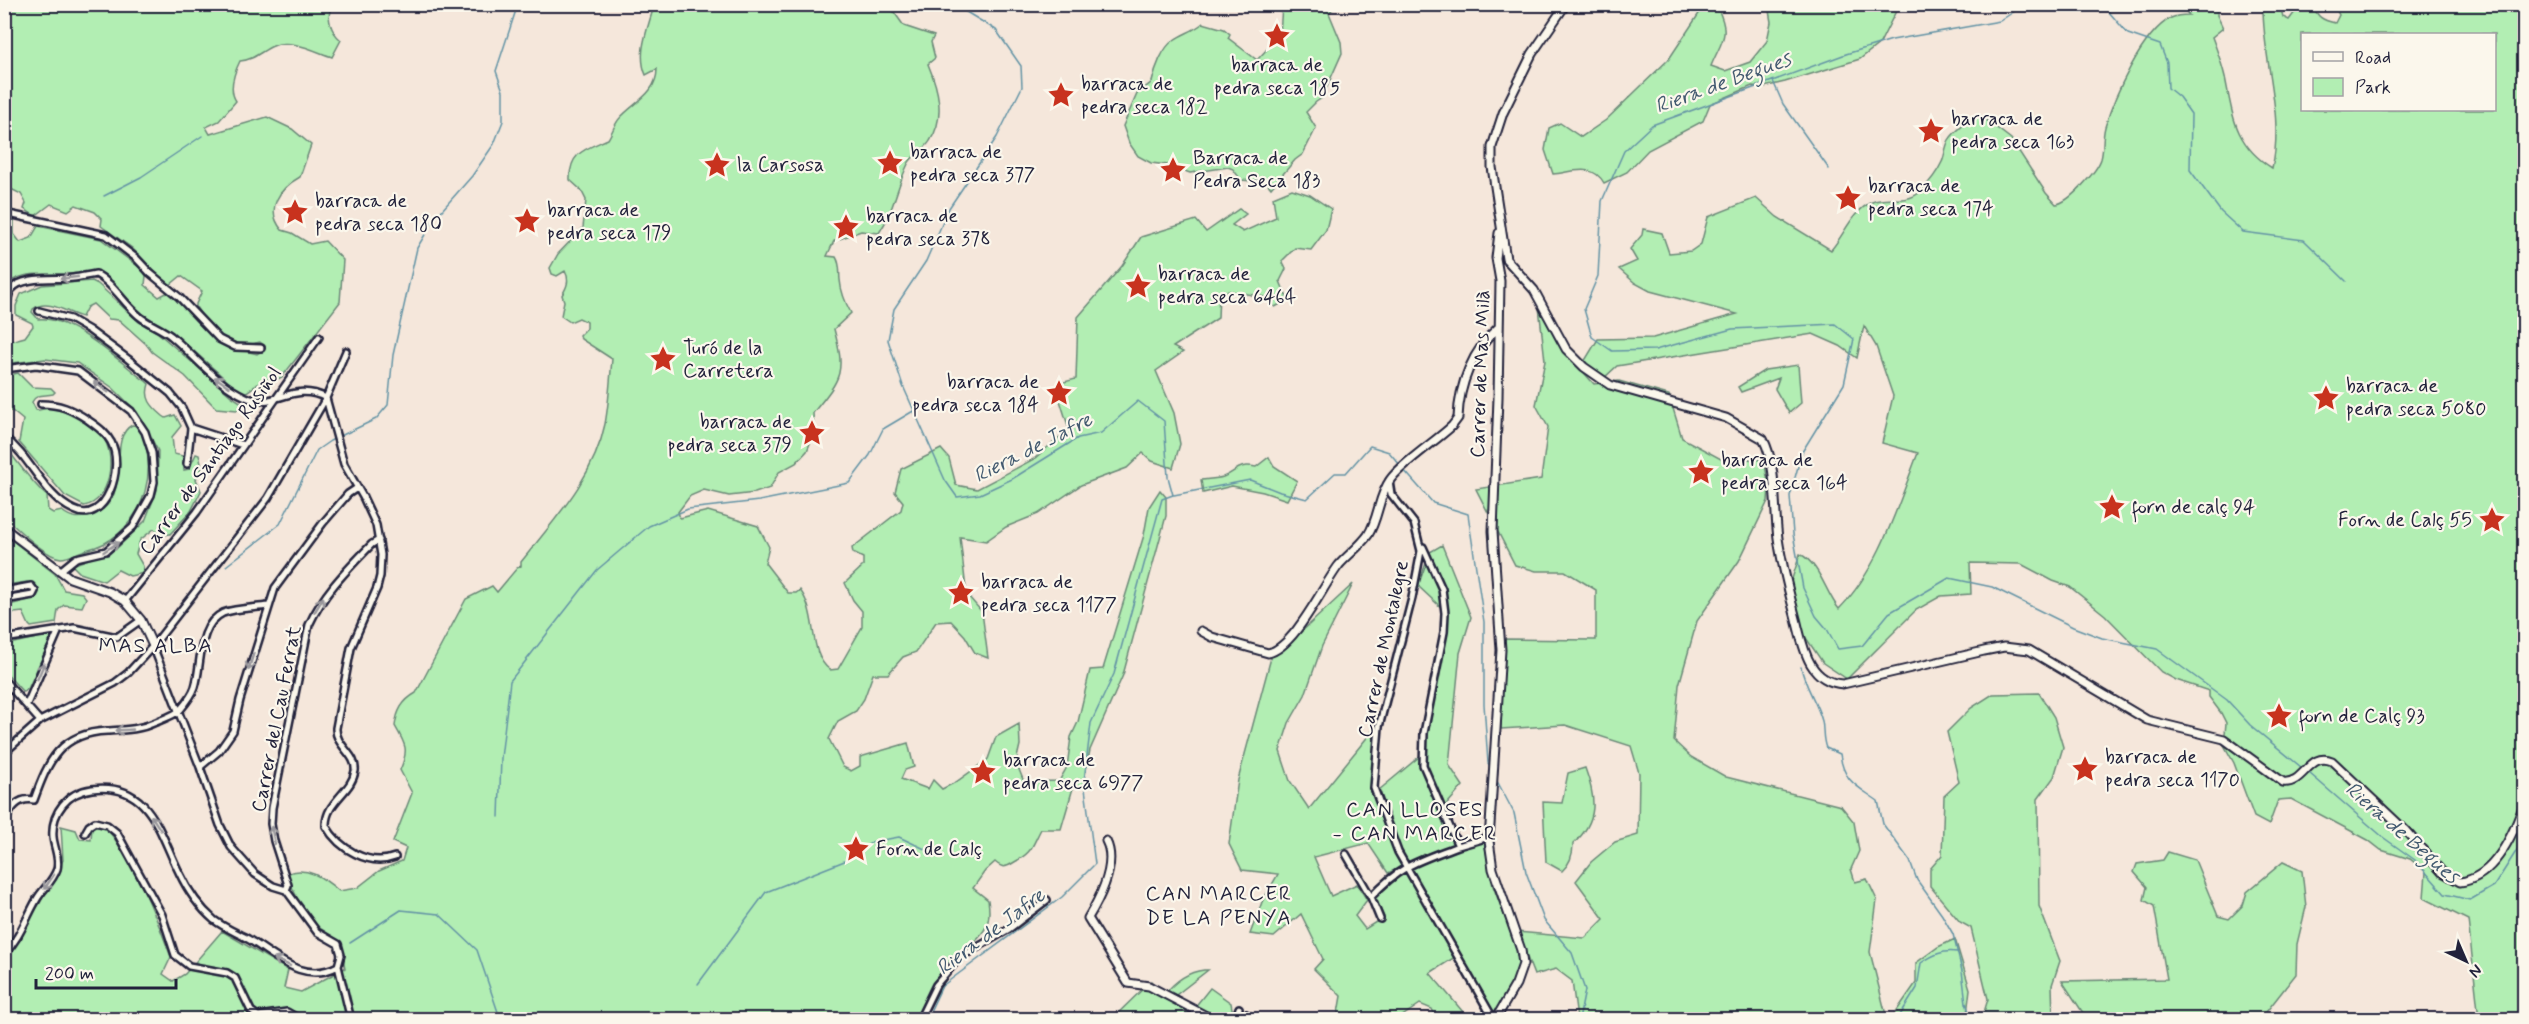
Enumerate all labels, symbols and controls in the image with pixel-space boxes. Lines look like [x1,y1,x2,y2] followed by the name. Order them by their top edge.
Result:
[1262,21,1292,51] place icon: barraca de pedra seca 185
[2301,33,2496,111] legend
[1651,45,1797,122] water label: Riera de Begues
[2355,46,2391,70] text: Road
[1214,52,1340,102] place label: barraca de pedra seca 185
[1081,71,1208,121] place label: barraca de pedra seca 182
[2355,76,2391,100] text: Park
[1046,80,1076,110] place icon: barraca de pedra seca 182
[1951,106,2074,156] place label: barraca de pedra seca 163
[1916,116,1946,146] place icon: barraca de pedra seca 163
[910,139,1035,189] place label: barraca de pedra seca 377
[1193,145,1320,195] place label: Barraca de Pedra Seca 183
[875,148,905,178] place icon: barraca de pedra seca 377
[702,150,732,180] place icon: la Carsosa
[737,152,824,179] place label: la Carsosa
[1158,155,1188,185] place icon: Barraca de Pedra Seca 183
[1868,173,1994,223] place label: barraca de pedra seca 174
[1833,183,1863,213] place icon: barraca de pedra seca 174
[315,188,442,238] place label: barraca de pedra seca 180
[280,197,310,227] place icon: barraca de pedra seca 180
[547,197,672,247] place label: barraca de pedra seca 179
[866,203,991,253] place label: barraca de pedra seca 378
[512,206,542,236] place icon: barraca de pedra seca 179
[831,212,861,242] place icon: barraca de pedra seca 378
[1158,261,1297,311] place label: barraca de pedra seca 6464
[1123,271,1153,301] place icon: barraca de pedra seca 6464
[60,273,80,284] one-way arrow
[1465,290,1497,458] street label: Carrer de Mas Milà
[683,335,773,385] place label: Turó de la Carretera
[648,344,678,374] place icon: Turó de la Carretera
[133,361,289,561] street label: Carrer de Santiago Rusiñol
[912,369,1039,419] place label: barraca de pedra seca 184
[2346,373,2486,423] place label: barraca de pedra seca 5080
[215,376,231,388] one-way arrow
[1044,378,1074,408] place icon: barraca de pedra seca 184
[94,381,110,393] one-way arrow
[2311,383,2341,413] place icon: barraca de pedra seca 5080
[969,406,1098,490] water label: Riera de Jafre
[667,409,792,459] place label: barraca de pedra seca 379
[797,418,827,448] place icon: barraca de pedra seca 379
[1721,447,1848,497] place label: barraca de pedra seca 164
[1686,457,1716,487] place icon: barraca de pedra seca 164
[2097,492,2127,522] place icon: forn de calç 94
[2132,494,2255,523] place label: forn de calç 94
[2477,505,2507,535] place icon: Forn de Calç 55
[2338,507,2472,534] place label: Forn de Calç 55
[102,540,119,552] one-way arrow
[1352,558,1416,740] street label: Carrer de Montalegre
[981,569,1117,619] place label: barraca de pedra seca 1177
[946,578,976,608] place icon: barraca de pedra seca 1177
[314,597,326,614] one-way arrow
[246,623,308,815] street label: Carrer del Cau Ferrat
[98,632,214,660] district label: MAS ALBA
[245,652,256,671] one-way arrow
[36,662,47,681] one-way arrow
[2264,701,2294,731] place icon: forn de Calç 93
[2299,703,2425,732] place label: forn de Calç 93
[115,725,134,736] one-way arrow
[2105,744,2240,794] place label: barraca de pedra seca 1170
[1003,747,1143,797] place label: barraca de pedra seca 6977
[2070,754,2100,784] place icon: barraca de pedra seca 1170
[968,757,998,787] place icon: barraca de pedra seca 6977
[2338,776,2466,893] water label: Riera de Begues
[1332,796,1498,848] district label: CAN LLOSES - CAN MARCER
[150,815,162,831] one-way arrow
[267,826,279,845] one-way arrow
[841,834,871,864] place icon: Forn de Calç
[876,836,982,863] place label: Forn de Calç
[43,874,55,890] one-way arrow
[1145,880,1293,932] district label: CAN MARCER DE LA PENYA
[931,881,1052,982] water label: Riera de Jafre
[2436,931,2496,991] north arrow
[36,952,176,990] scale bar
[274,956,292,967] one-way arrow
[2464,959,2487,982] text: N
[45,962,94,986] text: 200 m

